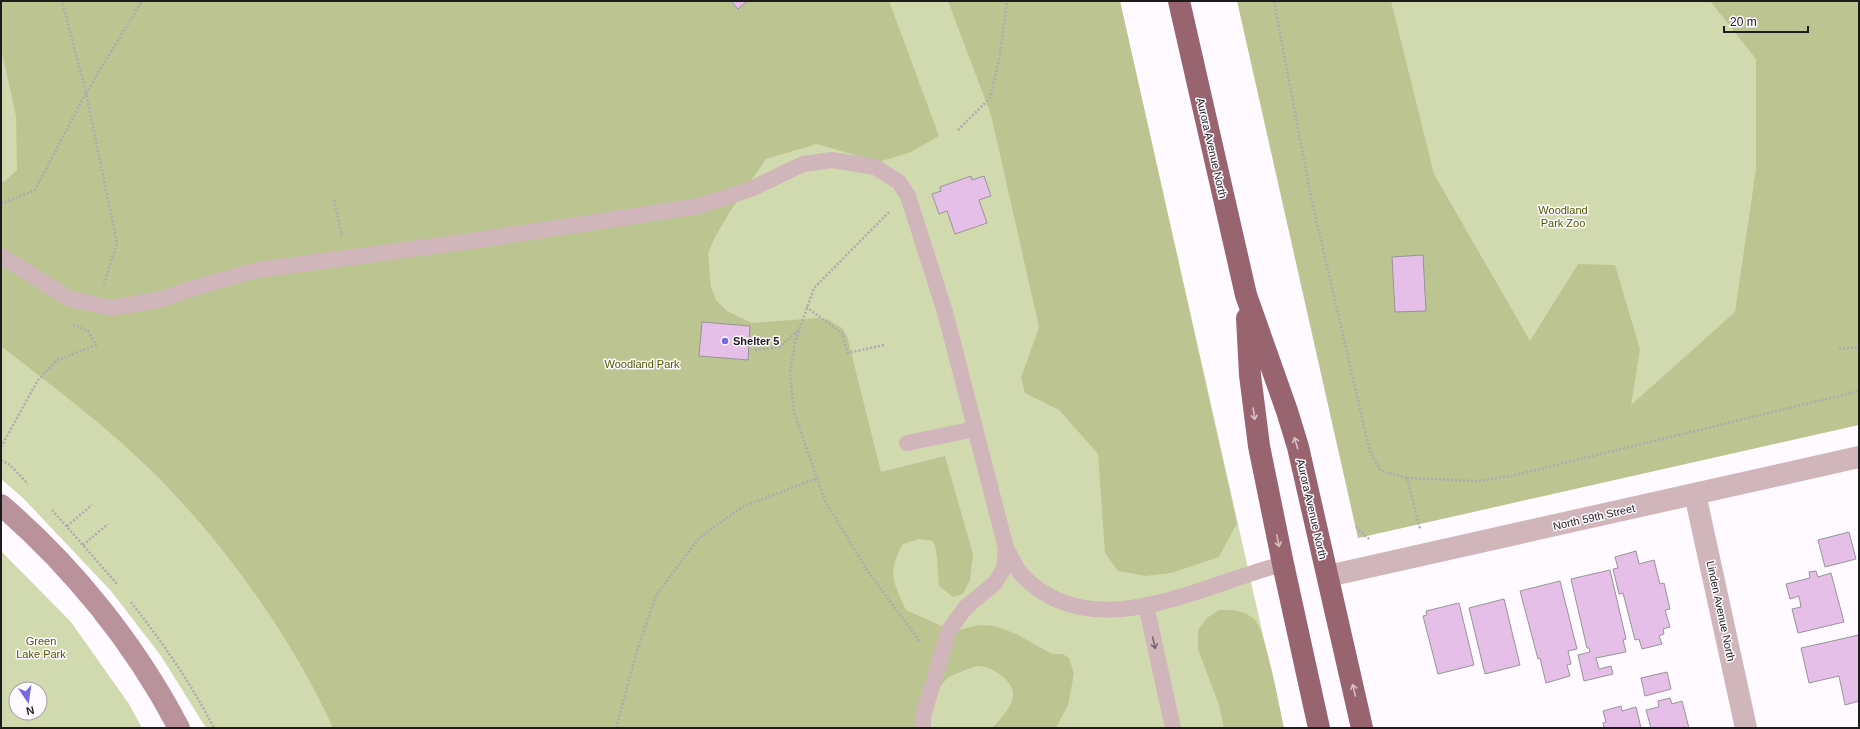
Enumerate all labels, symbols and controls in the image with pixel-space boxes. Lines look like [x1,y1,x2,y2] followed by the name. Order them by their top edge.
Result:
[1724,8,1808,34] scale bar
[1730,15,1757,29] text: 20 m
[1195,97,1229,199] street label: Aurora Avenue North
[1538,204,1588,229] park label: Woodland Park Zoo
[733,335,779,347] place label: Shelter 5
[720,336,730,346] marker: Shelter 5
[604,358,680,370] park label: Woodland Park
[1250,407,1258,420] one-way arrow
[1292,437,1299,450] one-way arrow
[1295,458,1329,560] street label: Aurora Avenue North
[1552,502,1636,532] street label: North 59th Street
[1274,534,1282,547] one-way arrow
[1704,560,1738,662] street label: Linden Avenue North
[16,635,66,660] park label: Green Lake Park
[1151,637,1159,650] one-way arrow
[8,681,48,721] north arrow
[1349,684,1357,697] one-way arrow
[25,704,35,717] text: N

